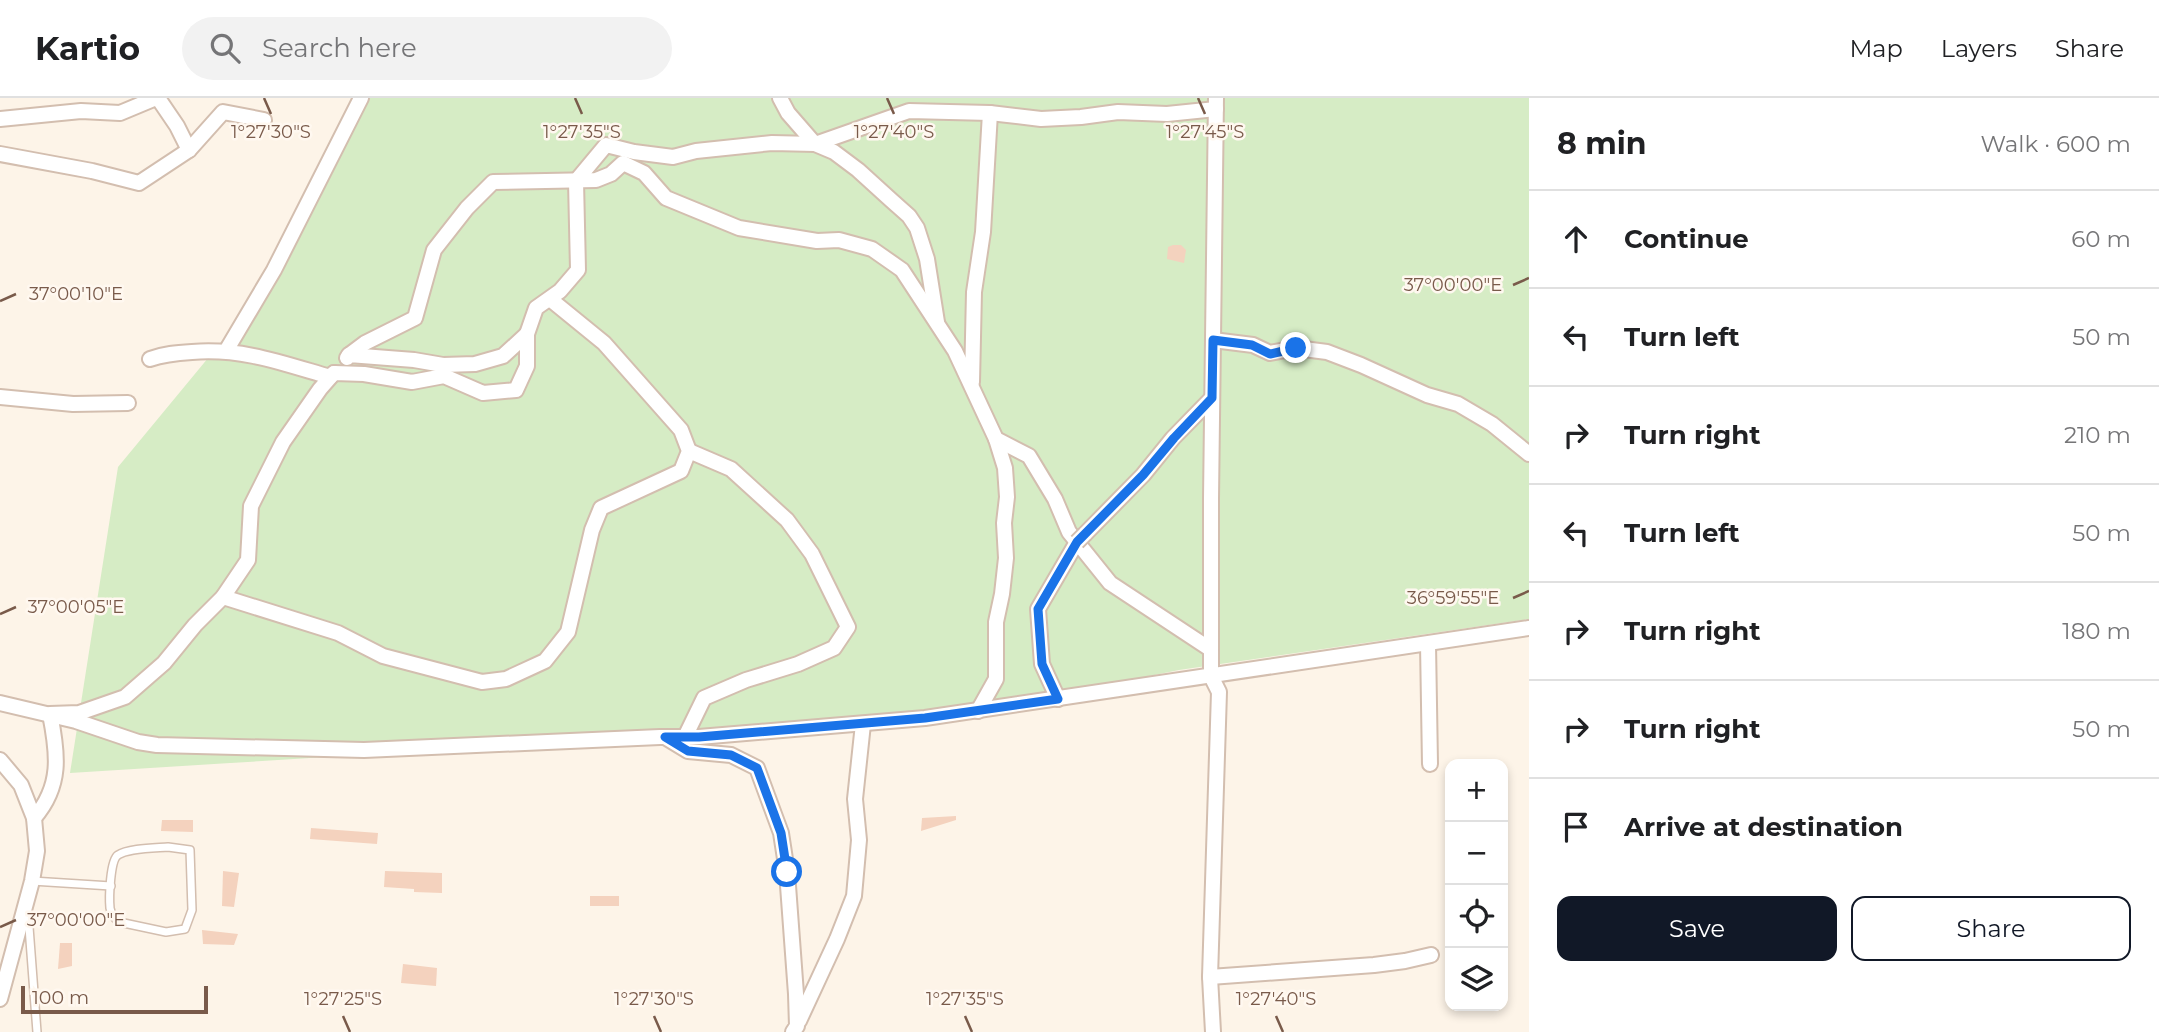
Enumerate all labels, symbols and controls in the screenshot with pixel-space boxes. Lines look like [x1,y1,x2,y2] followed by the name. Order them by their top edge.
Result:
[182,17,672,80] search box
[35,28,140,68] text: Kartio
[206,29,244,67] icon: search
[262,32,417,64] text: Search here
[1849,34,1903,63] text: Map
[1941,34,2017,63] text: Layers
[2055,34,2124,63] text: Share
[231,121,311,143] text: 1°27'30"S
[543,121,621,143] text: 1°27'35"S
[854,121,934,143] text: 1°27'40"S
[1166,121,1244,143] text: 1°27'45"S
[1557,125,1647,162] text: 8 min
[1980,130,2131,158] text: Walk · 600 m
[1557,220,1595,258] icon: ahead
[1624,223,1749,255] text: Continue
[2071,225,2131,253] text: 60 m
[1404,274,1502,296] text: 37°00'00"E
[29,283,123,305] text: 37°00'10"E
[1557,318,1595,356] icon: left
[1624,321,1740,353] text: Turn left
[2072,323,2131,351] text: 50 m
[1280,332,1311,363] route end
[1557,416,1595,454] icon: right
[1624,419,1760,451] text: Turn right
[2064,421,2131,449] text: 210 m
[1557,514,1595,552] icon: left
[1624,517,1740,549] text: Turn left
[2072,519,2131,547] text: 50 m
[1407,587,1499,609] text: 36°59'55"E
[28,596,124,618] text: 37°00'05"E
[1557,612,1595,650] icon: right
[1624,615,1760,647] text: Turn right
[2062,617,2131,645] text: 180 m
[1557,710,1595,748] icon: right
[1624,713,1760,745] text: Turn right
[2072,715,2131,743] text: 50 m
[1445,759,1508,1011] map controls
[1445,759,1508,822] button: +
[1557,808,1595,846] icon: arrive
[1624,811,1903,843] text: Arrive at destination
[1445,822,1508,885] button: −
[771,856,802,887] route start
[1445,885,1508,948] button: locate
[1557,896,1837,961] button: Save
[1851,896,2131,961] button: Share
[27,909,125,931] text: 37°00'00"E
[1445,948,1508,1011] button: layers
[21,983,208,1015] scale bar
[32,986,89,1009] text: 100 m
[304,988,382,1010] text: 1°27'25"S
[614,988,694,1010] text: 1°27'30"S
[926,988,1004,1010] text: 1°27'35"S
[1236,988,1316,1010] text: 1°27'40"S

